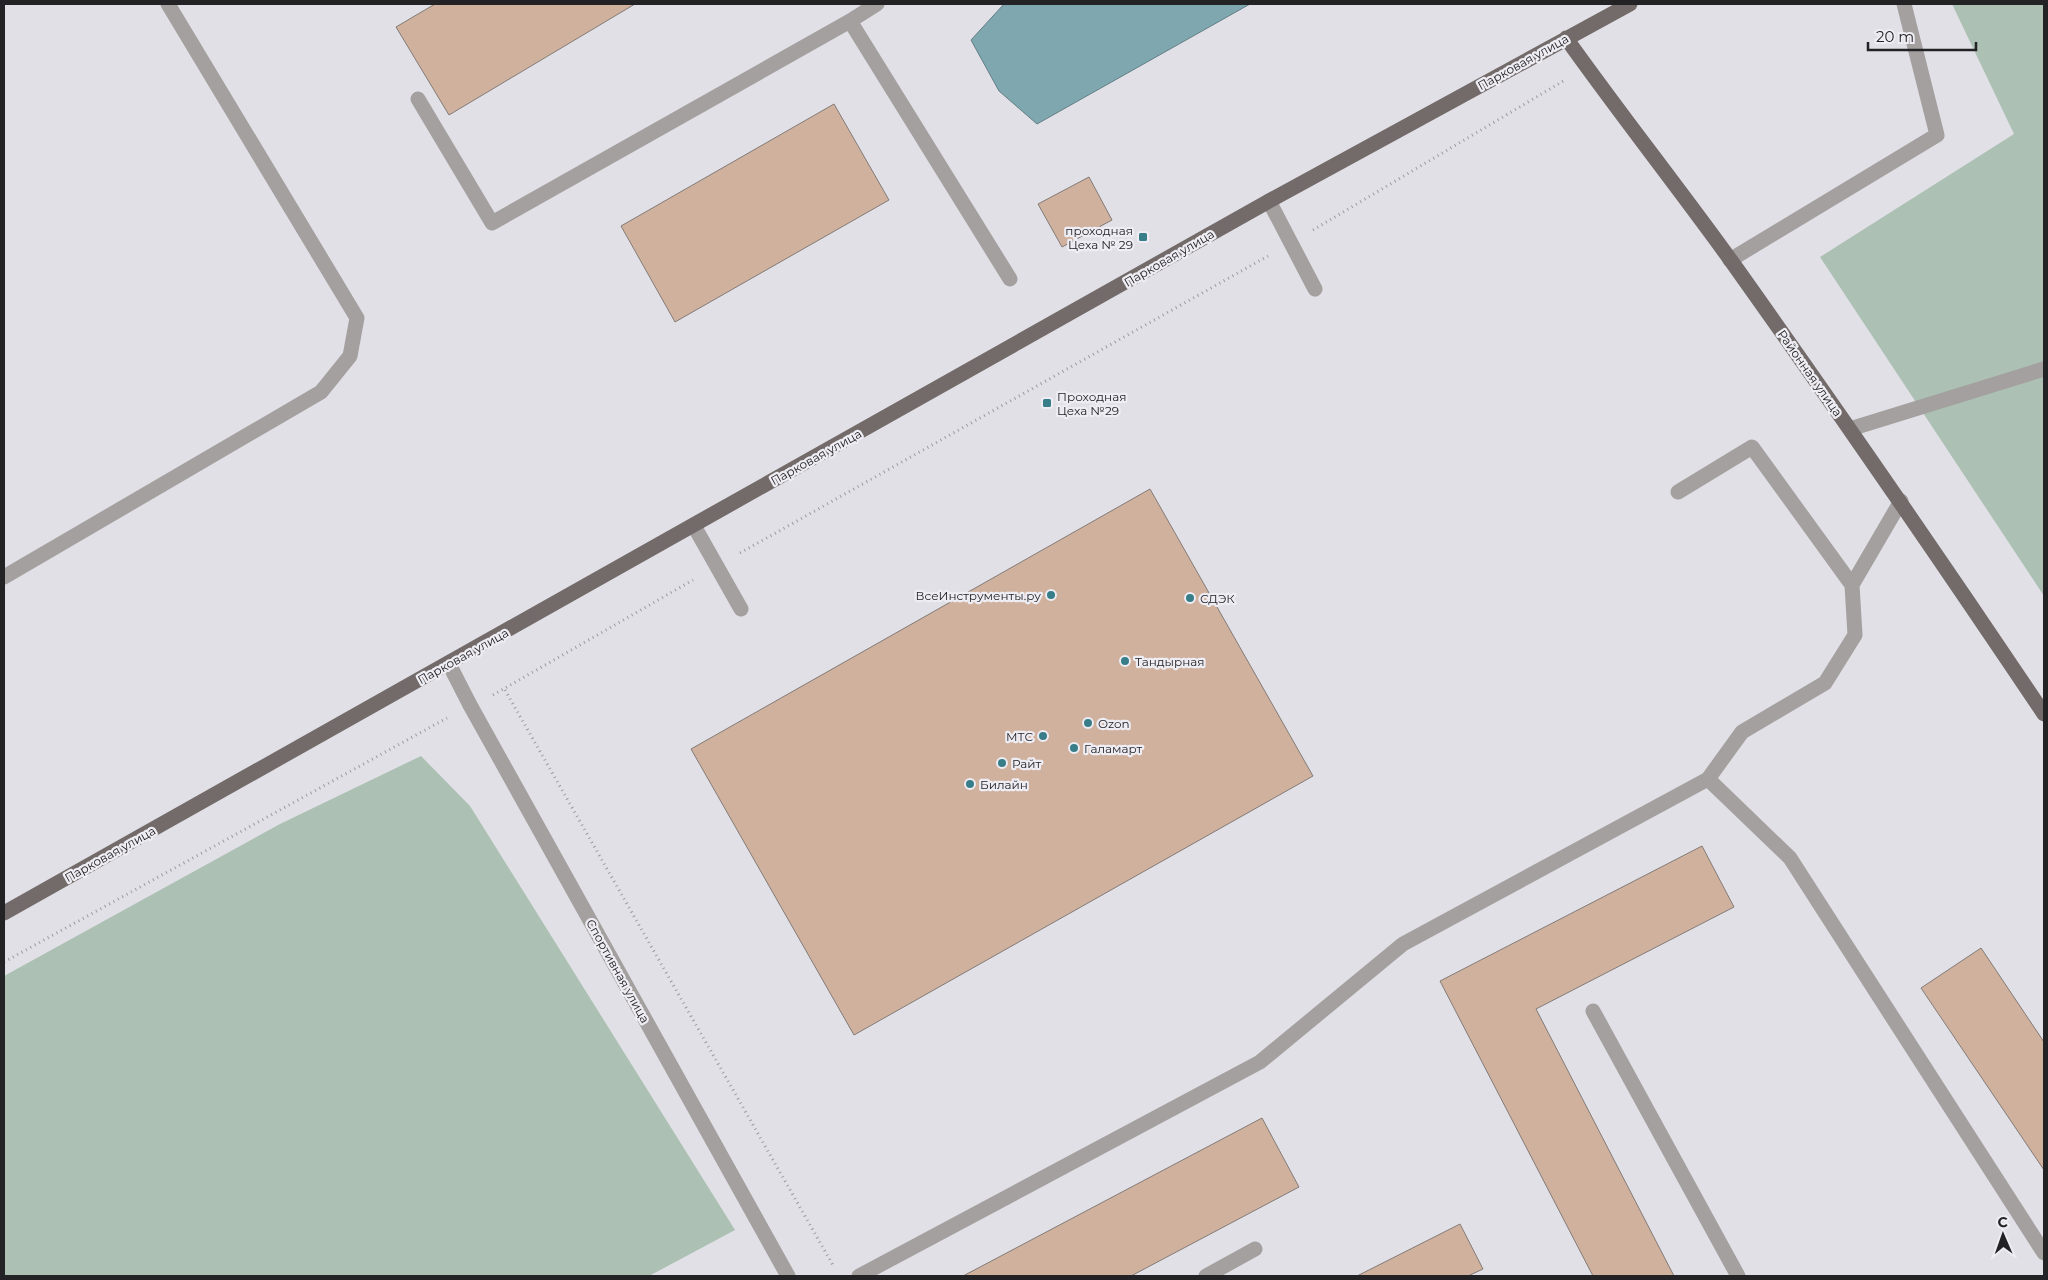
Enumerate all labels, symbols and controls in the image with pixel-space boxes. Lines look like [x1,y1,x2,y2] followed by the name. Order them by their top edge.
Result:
[1868,20,1976,52] scale bar
[1876,27,1914,46] text: 20 m
[1475,31,1571,93] street label: Парковая улица
[1065,223,1133,252] place label: проходная Цеха № 29
[1121,226,1217,290] street label: Парковая улица
[1137,231,1149,243] marker: проходная Цеха № 29
[1775,327,1845,419] street label: Районная улица
[1057,389,1126,418] place label: Проходная Цеха №29
[1041,397,1053,409] marker: Проходная Цеха №29
[768,426,864,488] street label: Парковая улица
[916,588,1041,603] place label: ВсеИнструменты.ру
[1045,589,1057,601] marker: ВсеИнструменты.ру
[1200,591,1235,606] place label: СДЭК
[1184,592,1196,604] marker: СДЭК
[415,625,511,687] street label: Парковая улица
[1135,654,1205,669] place label: Тандырная
[1119,655,1131,667] marker: Тандырная
[1098,716,1130,731] place label: Ozon
[1082,717,1094,729] marker: Ozon
[1006,729,1033,744] place label: МТС
[1037,730,1049,742] marker: МТС
[1084,741,1143,756] place label: Галамарт
[1068,742,1080,754] marker: Галамарт
[1012,756,1042,771] place label: Райт
[996,757,1008,769] marker: Райт
[980,777,1028,792] place label: Билайн
[964,778,976,790] marker: Билайн
[62,823,158,885] street label: Парковая улица
[583,916,653,1026] street label: Спортивная улица
[1978,1210,2028,1260] north arrow
[1997,1213,2008,1231] text: С

